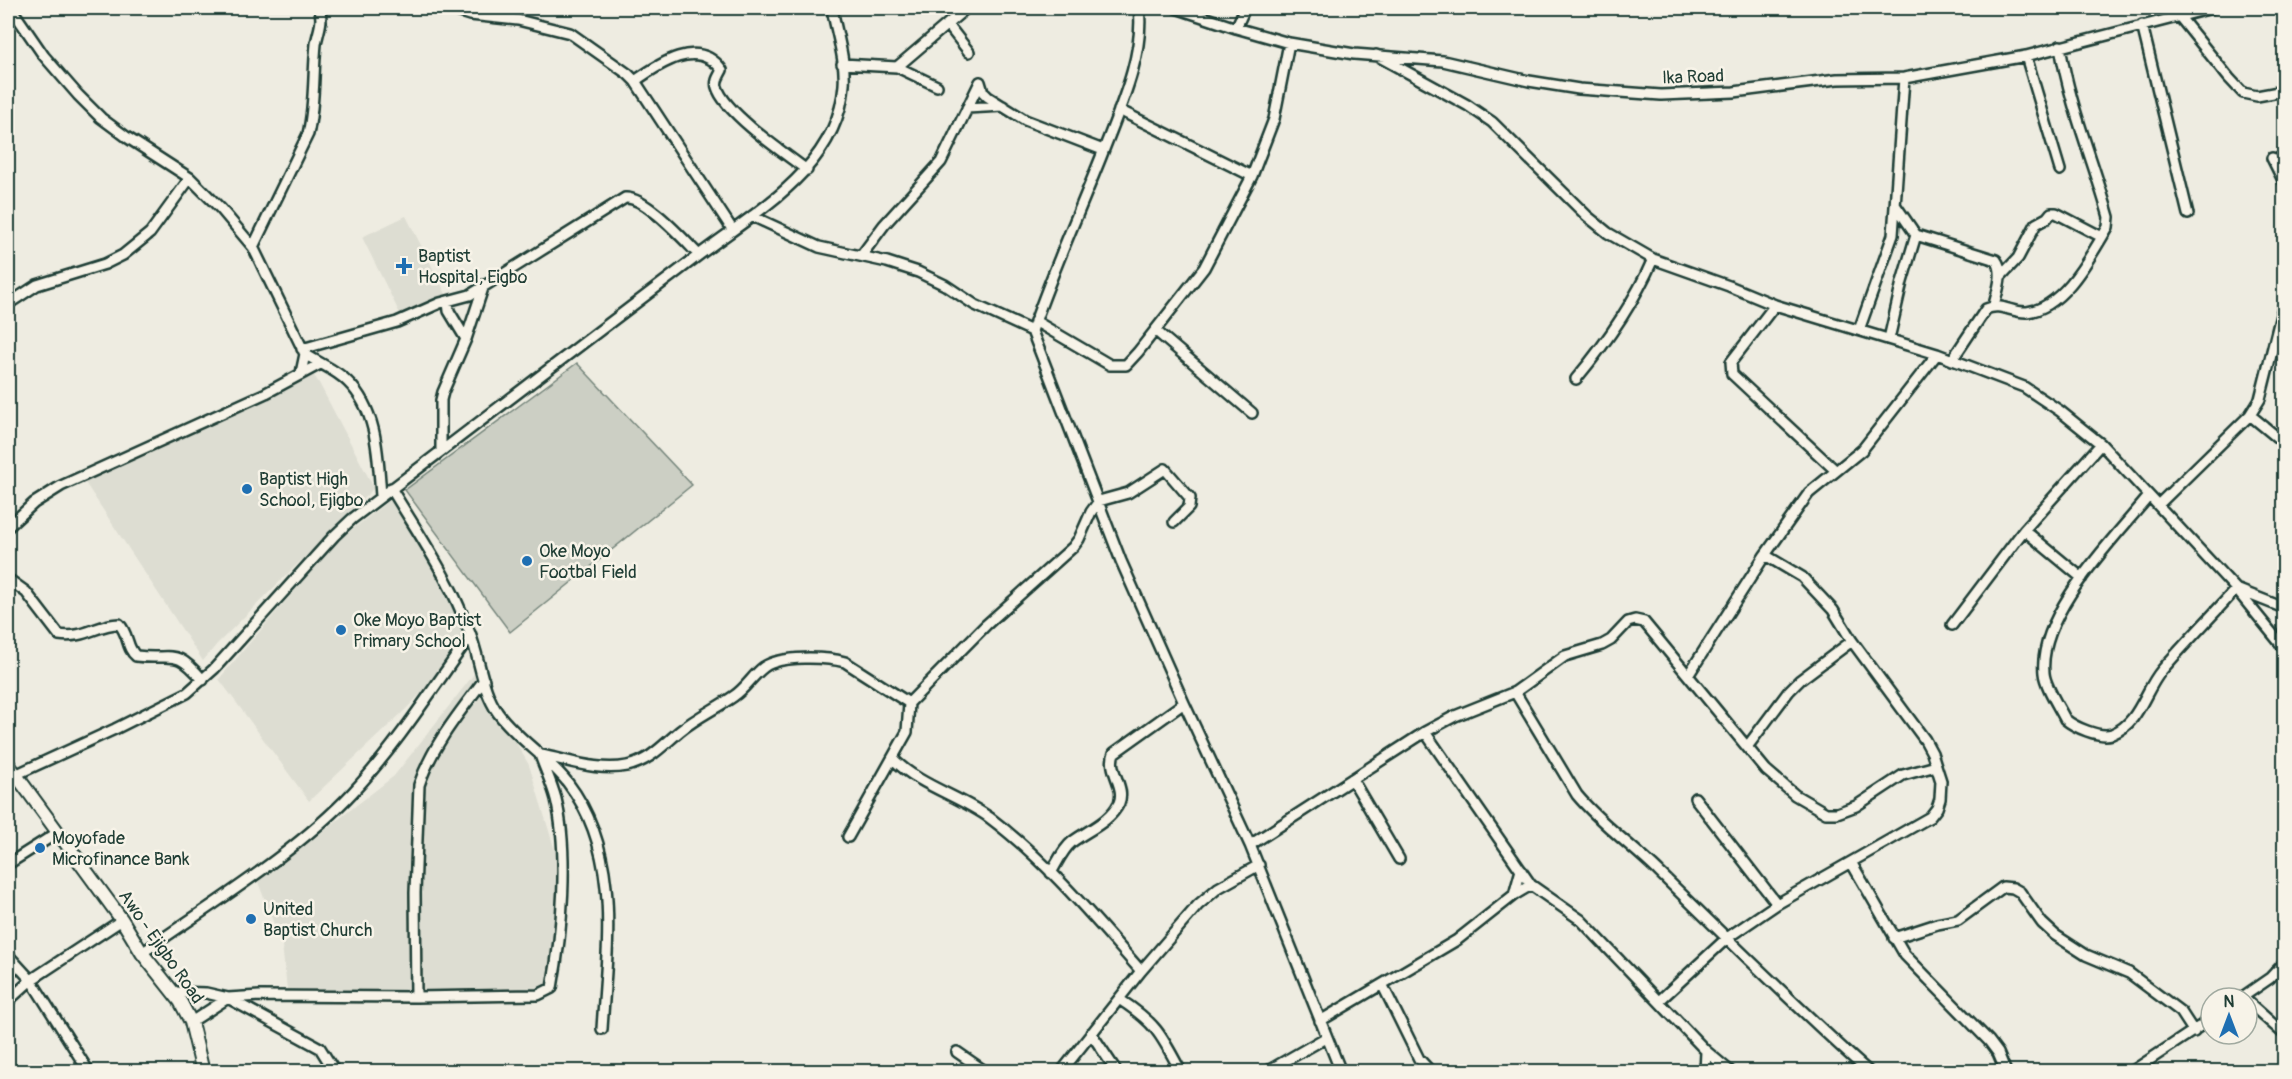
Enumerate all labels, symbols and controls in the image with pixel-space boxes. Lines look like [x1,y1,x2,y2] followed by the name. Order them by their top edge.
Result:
[1662,64,1724,90] street label: Ika Road
[418,245,528,289] place label: Baptist Hospital, Eigbo
[395,257,413,275] marker: Baptist Hospital, Eigbo
[259,468,364,512] place label: Baptist High School, Ejigbo
[240,482,254,496] marker: Baptist High School, Ejigbo
[539,540,637,584] place label: Oke Moyo Footbal Field
[520,554,534,568] marker: Oke Moyo Footbal Field
[353,609,482,653] place label: Oke Moyo Baptist Primary School
[334,623,348,637] marker: Oke Moyo Baptist Primary School
[52,827,190,871] place label: Moyofade Microfinance Bank
[33,841,47,855] marker: Moyofade Microfinance Bank
[113,886,209,1008] street label: Awo - Ejigbo Road
[263,898,372,942] place label: United Baptist Church
[244,912,258,926] marker: United Baptist Church
[2199,986,2259,1046] north arrow
[2224,992,2235,1012] text: N

